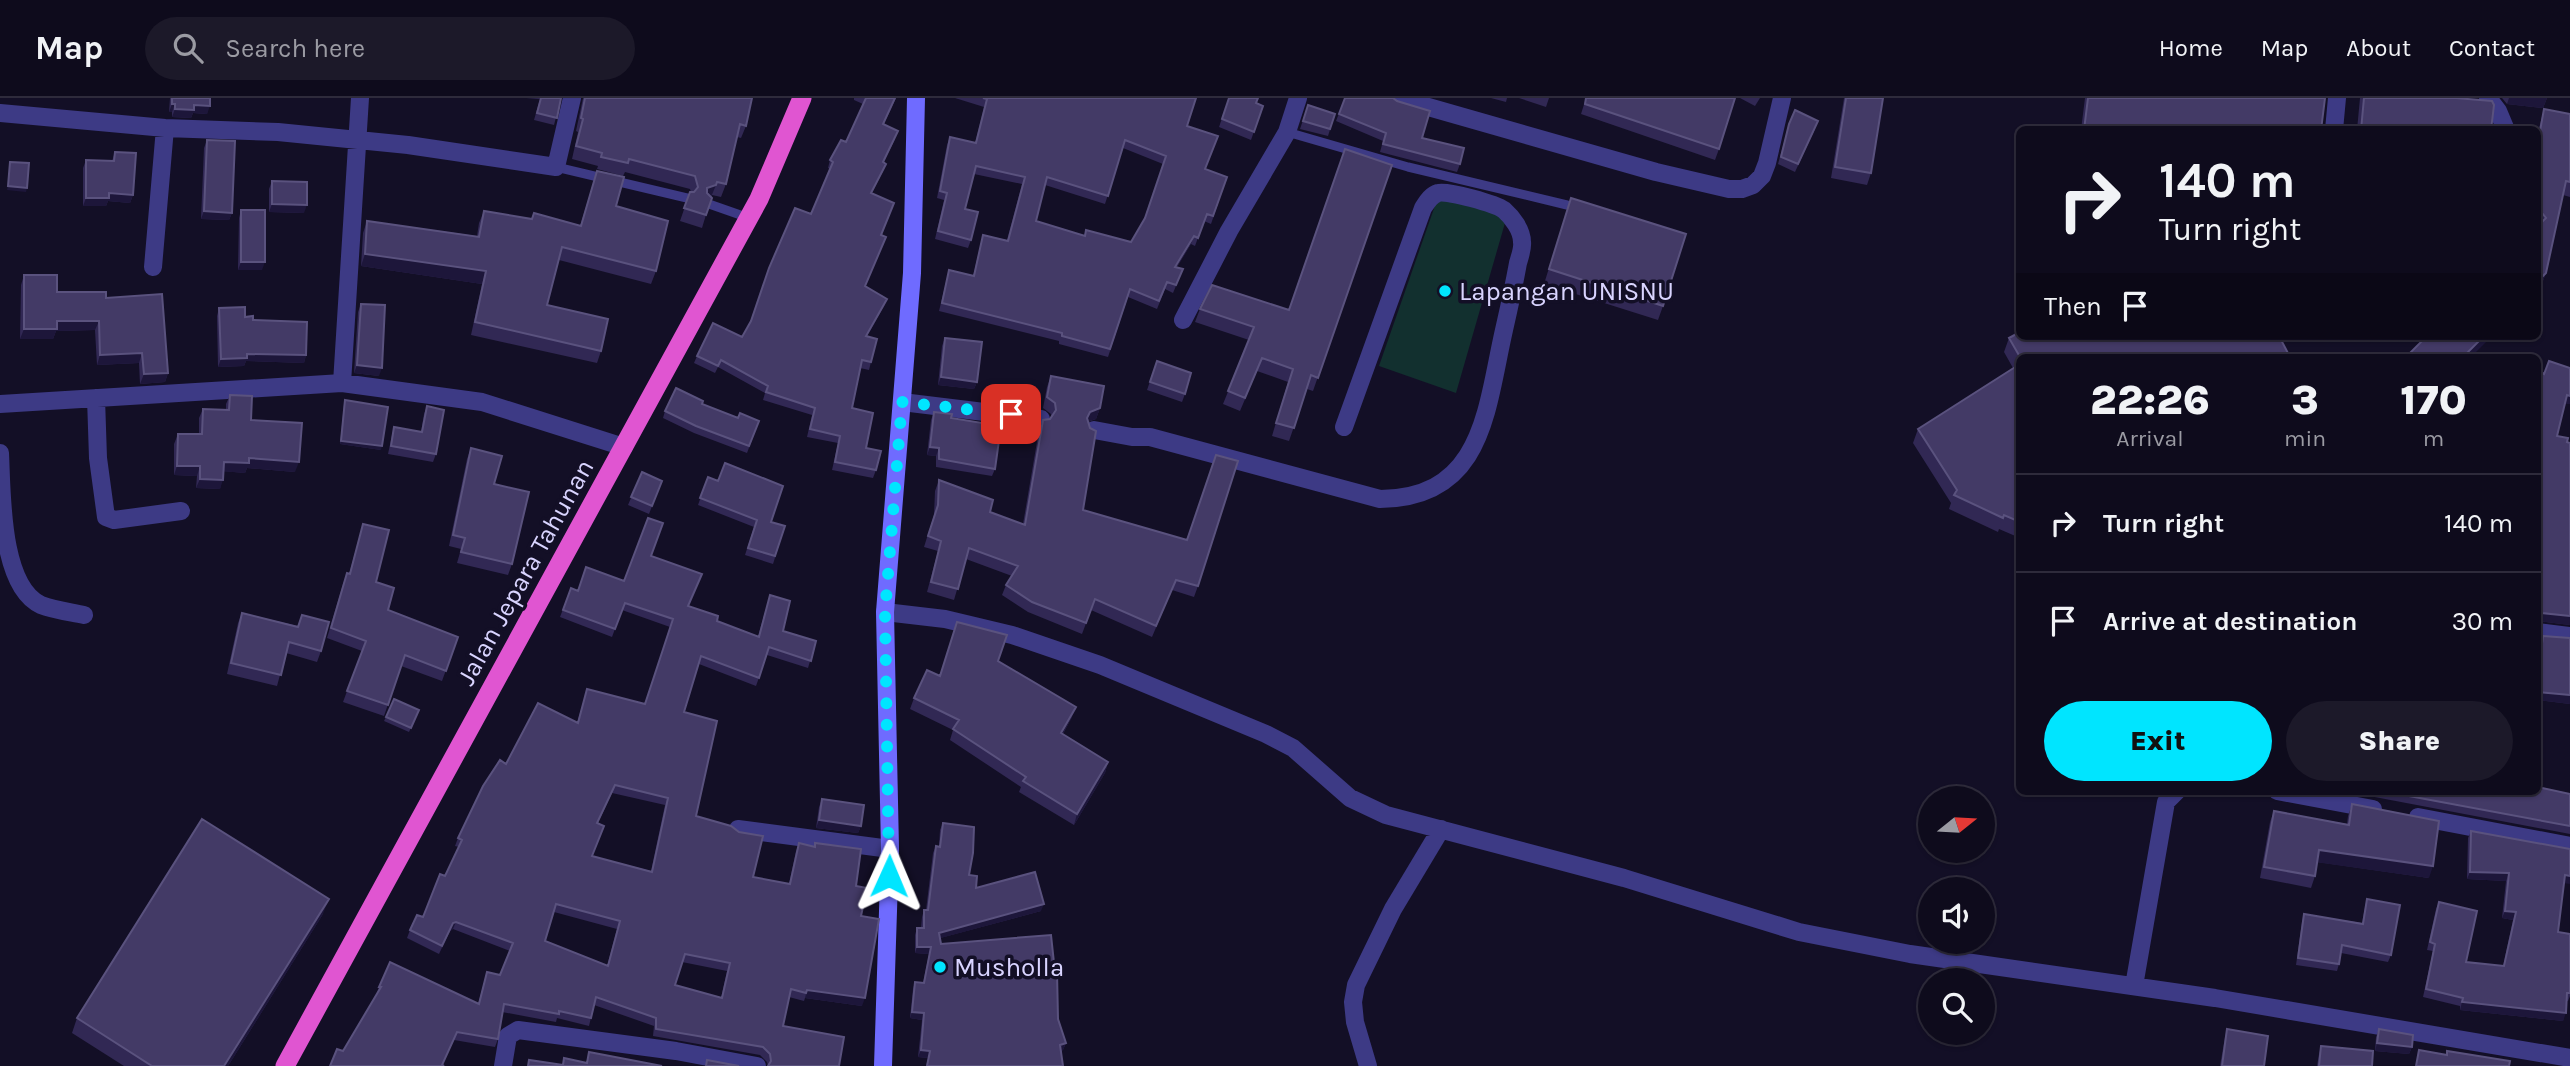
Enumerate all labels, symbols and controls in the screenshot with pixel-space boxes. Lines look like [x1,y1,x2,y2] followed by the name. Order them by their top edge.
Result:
[145,17,635,80] search box
[35,29,103,67] text: Map
[169,29,207,67] icon: search
[225,33,365,64] text: Search here
[2159,34,2223,62] text: Home
[2261,34,2308,62] text: Map
[2346,34,2411,62] text: About
[2449,34,2535,62] text: Contact
[2159,152,2296,209] text: 140 m
[2044,154,2135,245] icon: right
[2159,211,2301,248] text: Turn right
[1459,276,1674,307] place label: Lapangan UNISNU
[1437,283,1453,299] marker: Lapangan UNISNU
[2116,287,2154,325] icon: arrive
[2044,291,2102,322] text: Then
[2090,375,2210,425] text: 22:26
[2291,375,2319,425] text: 3
[2400,375,2467,425] text: 170
[981,384,1041,444] pin
[992,395,1030,433] icon: arrive
[2116,425,2184,452] text: Arrival
[2284,425,2326,452] text: min
[2423,425,2444,452] text: m
[450,454,600,691] street label: Jalan Jepara Tahunan
[2044,504,2082,542] icon: right
[2103,508,2224,539] text: Turn right
[2444,508,2513,539] text: 140 m
[2044,602,2082,640] icon: arrive
[2103,606,2357,637] text: Arrive at destination
[2452,606,2513,637] text: 30 m
[2044,701,2272,781] button: Exit
[2286,701,2513,781] button: Share
[1918,786,1995,863] north arrow
[1918,786,1995,1045] map controls
[852,839,926,913] position arrow
[1918,877,1995,954] button: sound
[954,952,1064,983] place label: Musholla
[932,959,948,975] marker: Musholla
[1918,968,1995,1045] button: search

